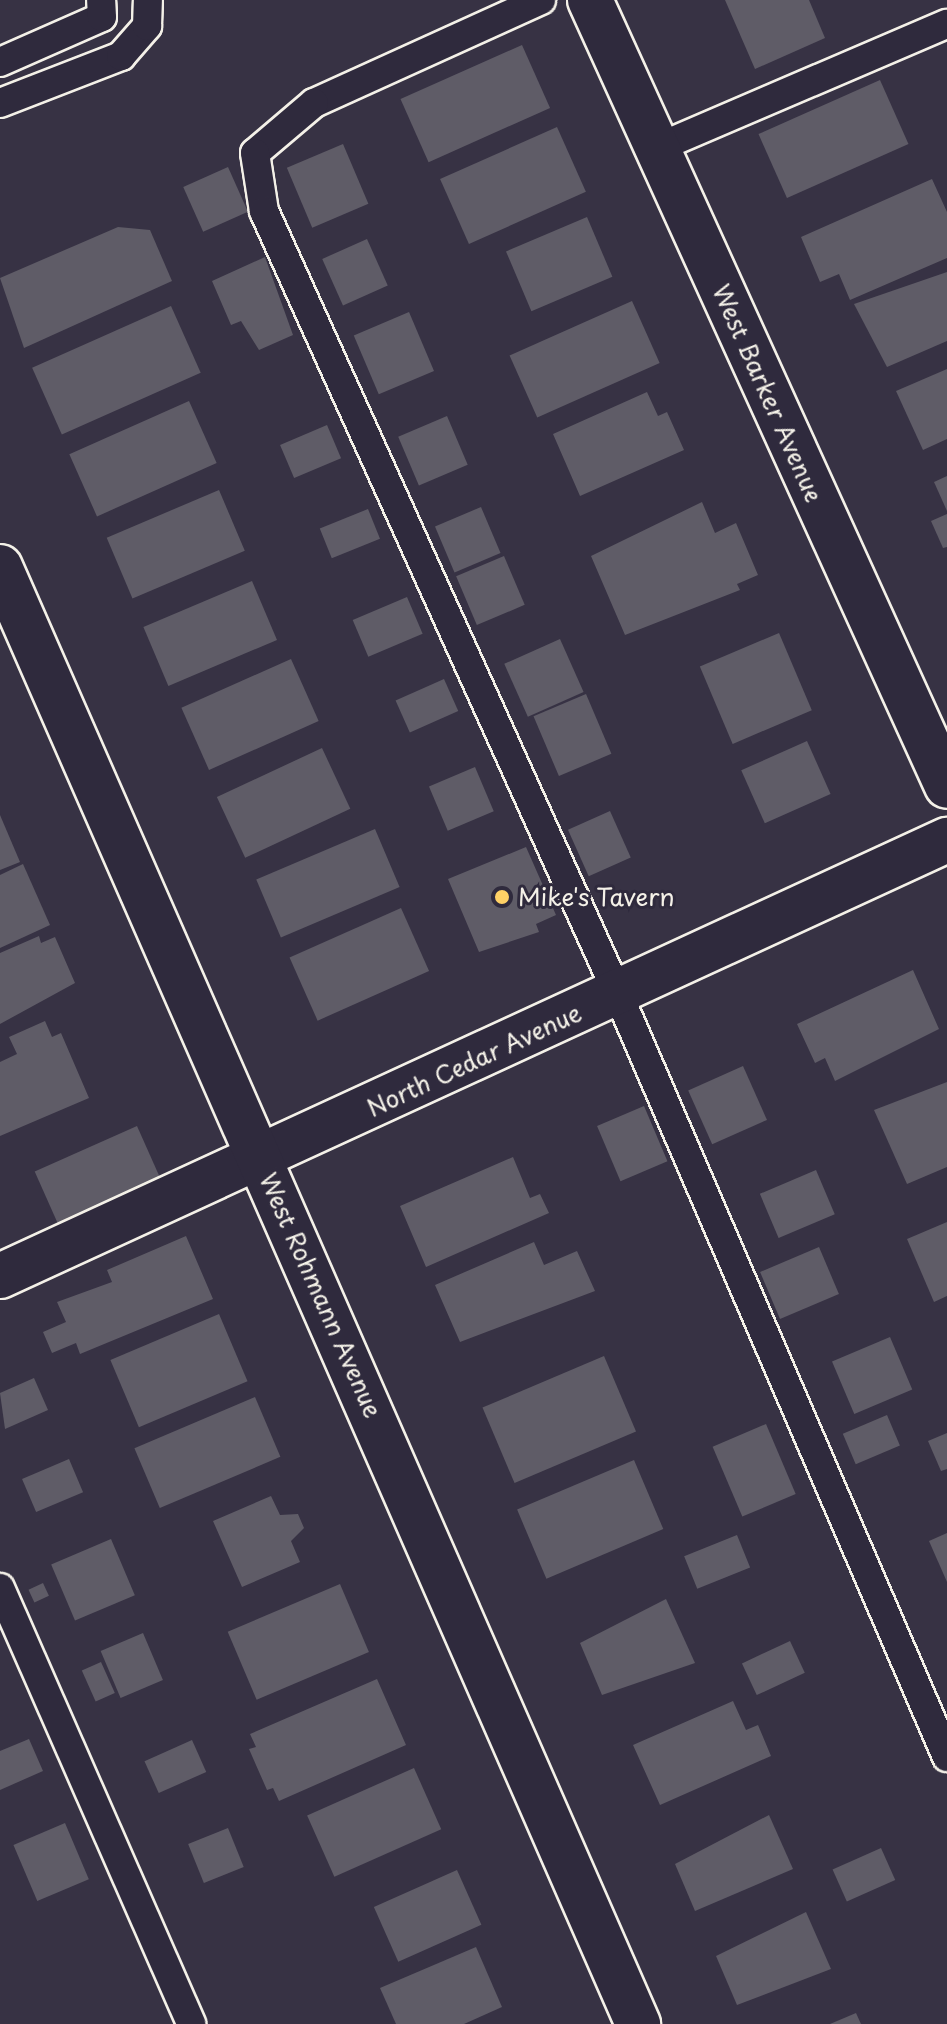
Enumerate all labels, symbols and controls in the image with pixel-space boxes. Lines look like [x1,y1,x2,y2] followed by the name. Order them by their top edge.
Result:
[707,280,829,506] street label: West Barker Avenue
[518,883,676,911] place label: Mike's Tavern
[493,888,511,906] marker: Mike's Tavern
[362,998,586,1122] street label: North Cedar Avenue
[254,1169,388,1421] street label: West Rohmann Avenue

